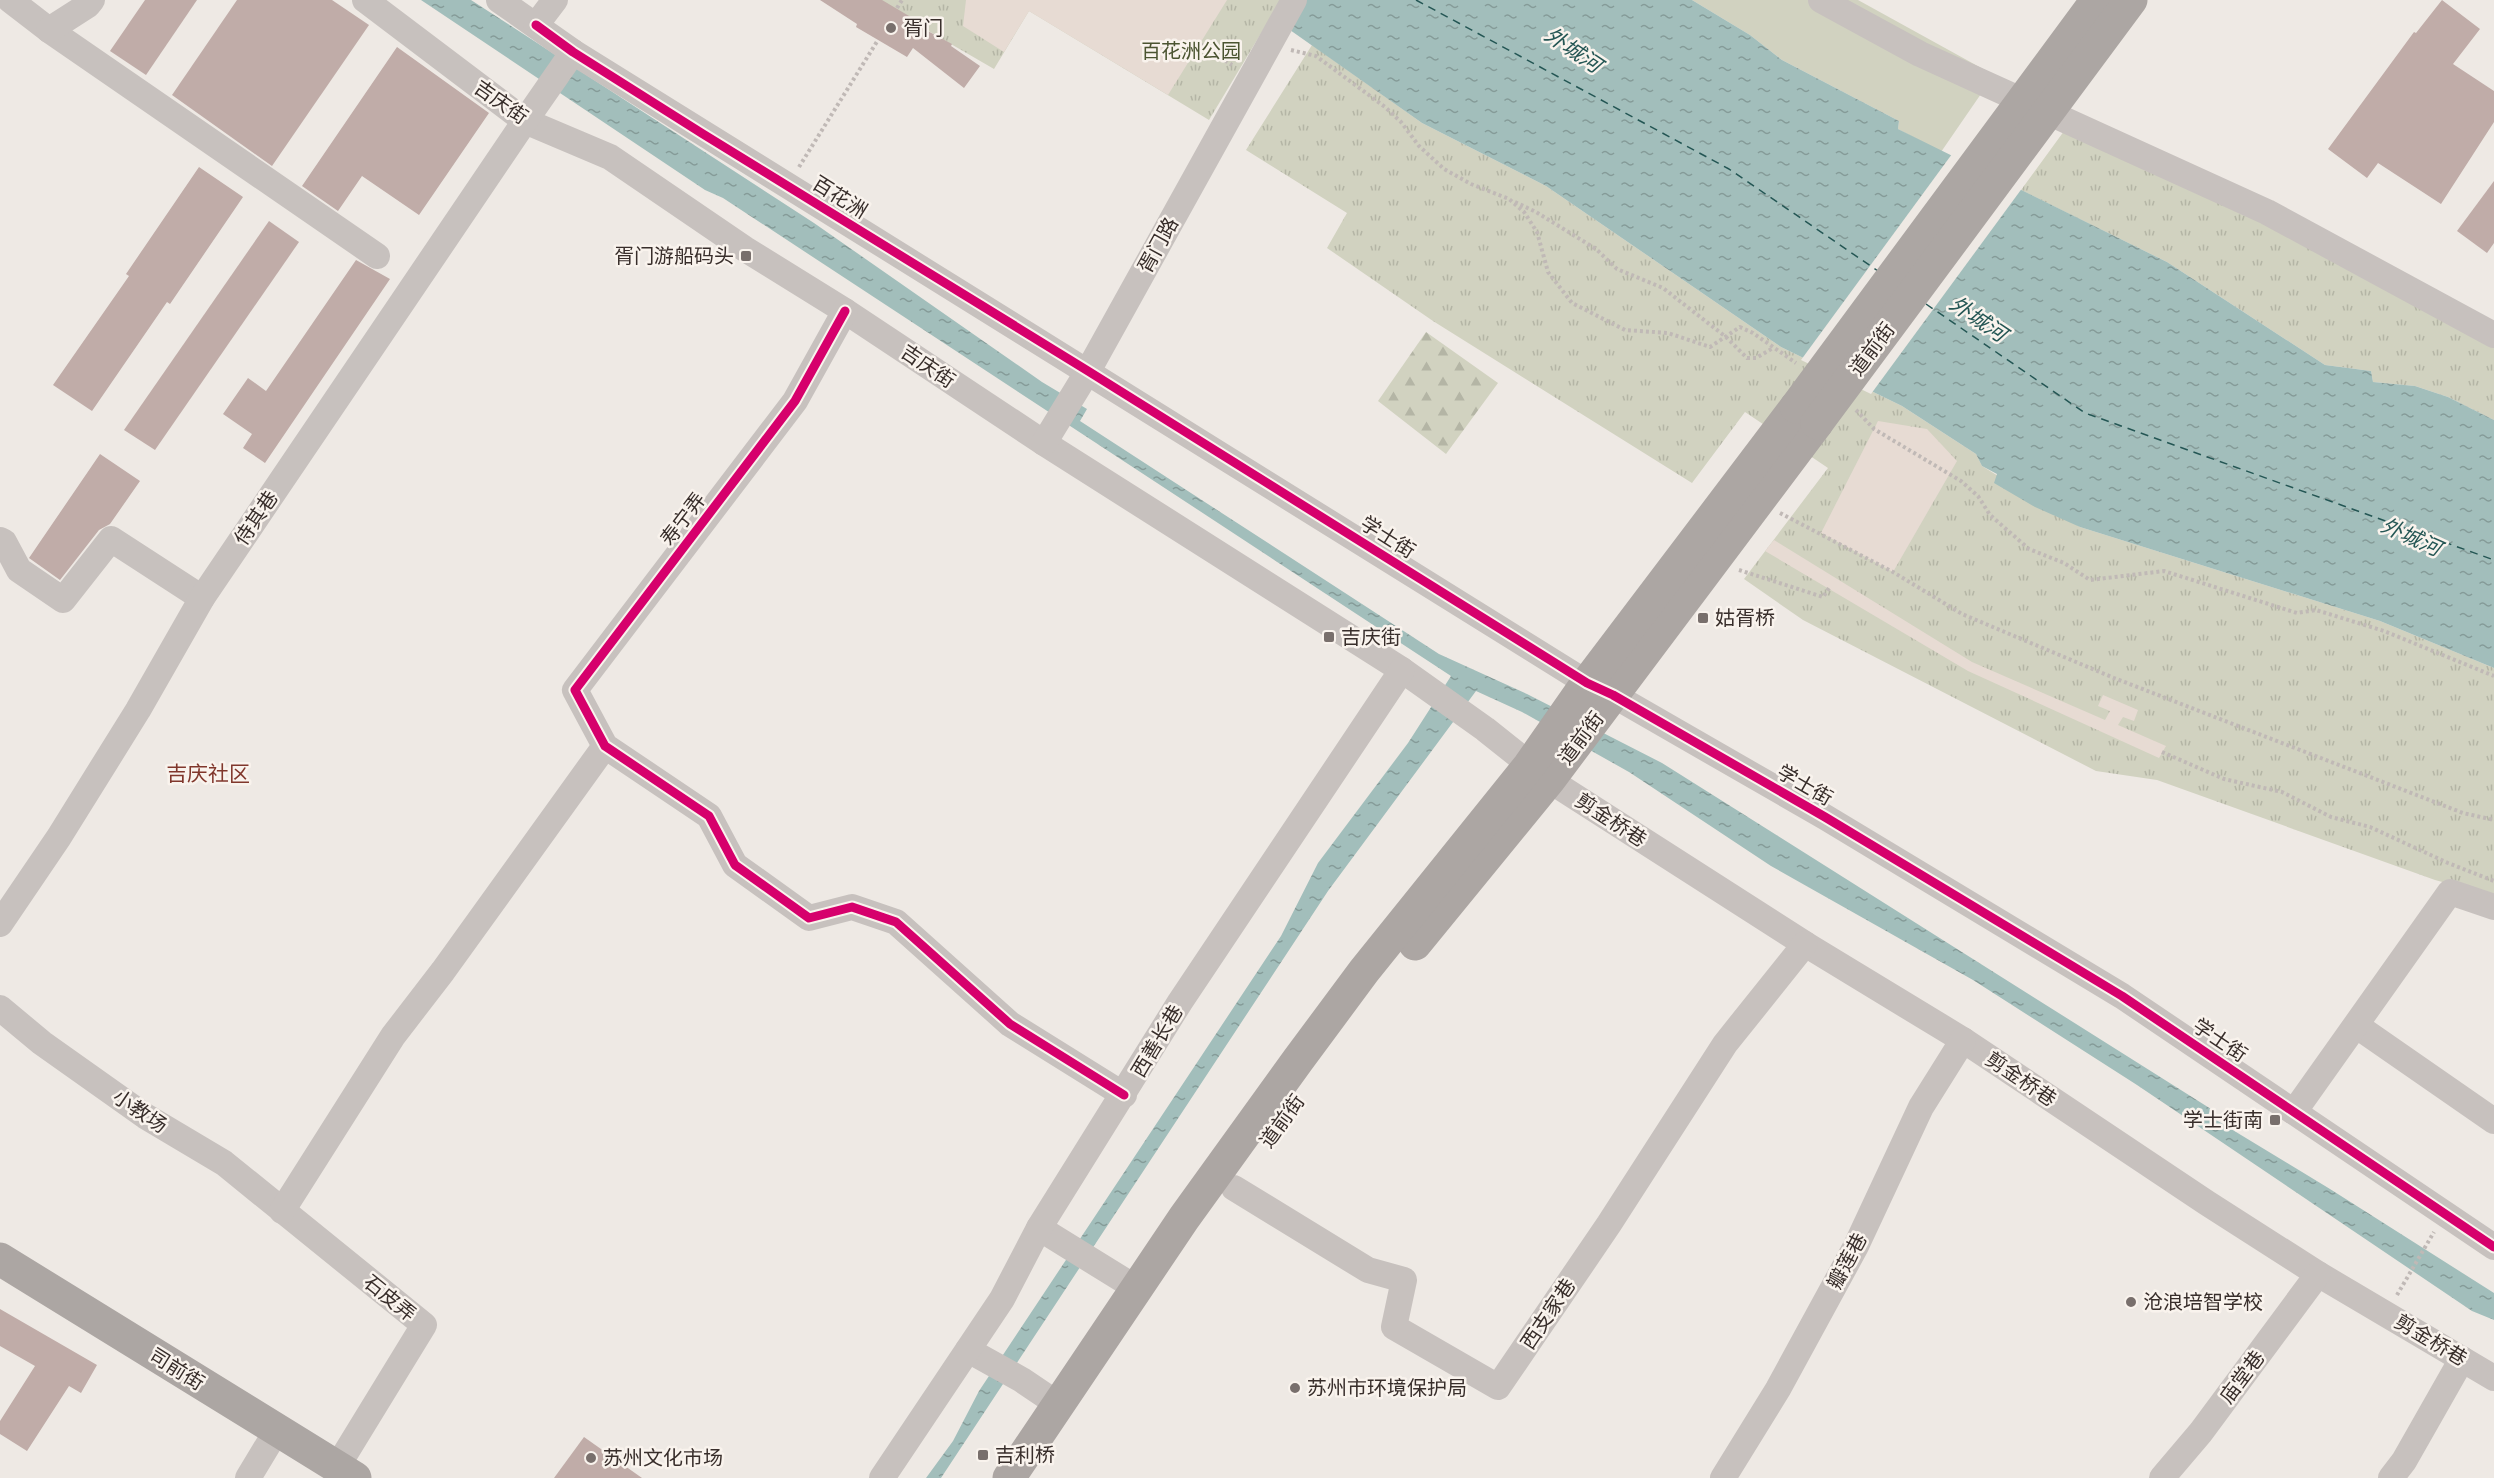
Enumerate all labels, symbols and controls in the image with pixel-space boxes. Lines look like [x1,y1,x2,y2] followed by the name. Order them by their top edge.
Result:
[903,14,943,41] place label: 胥门
[1540,20,1611,81] water label: 外城河
[884,21,898,35] marker: 胥门
[1141,37,1241,64] park label: 百花洲公园
[469,73,534,130] street label: 吉庆街
[808,169,873,224] street label: 百花洲
[1131,212,1184,278] street label: 胥门路
[614,242,734,269] place label: 胥门游船码头
[739,249,753,263] marker: 胥门游船码头
[1945,289,2016,350] water label: 外城河
[1843,317,1900,381] street label: 道前街
[896,338,961,394] street label: 吉庆街
[228,485,284,550] street label: 侍其巷
[654,487,711,551] street label: 寿宁弄
[1356,509,1421,564] street label: 学士街
[2377,510,2450,563] water label: 外城河
[1715,604,1775,631] place label: 姑胥桥
[1696,611,1710,625] marker: 姑胥桥
[1341,623,1401,650] place label: 吉庆街
[1322,630,1336,644] marker: 吉庆街
[1552,706,1609,770] street label: 道前街
[1773,758,1838,811] street label: 学士街
[166,759,250,787] district label: 吉庆社区
[1570,786,1652,853] street label: 剪金桥巷
[1124,1000,1189,1082] street label: 西善长巷
[2188,1012,2253,1068] street label: 学士街
[1981,1045,2062,1112] street label: 剪金桥巷
[108,1083,173,1139] street label: 小教场
[1253,1089,1310,1153] street label: 道前街
[2183,1106,2263,1133] place label: 学士街南
[2268,1113,2282,1127] marker: 学士街南
[1821,1228,1873,1294] street label: 瓣莲巷
[359,1268,422,1327] street label: 石皮弄
[1514,1273,1581,1354] street label: 西支家巷
[2143,1288,2263,1315] place label: 沧浪培智学校
[2124,1295,2138,1309] marker: 沧浪培智学校
[2390,1307,2472,1372] street label: 剪金桥巷
[145,1341,210,1396] street label: 司前街
[2213,1345,2270,1409] street label: 庙堂巷
[1307,1374,1467,1401] place label: 苏州市环境保护局
[1288,1381,1302,1395] marker: 苏州市环境保护局
[995,1441,1055,1468] place label: 吉利桥
[603,1444,723,1471] place label: 苏州文化市场
[976,1448,990,1462] marker: 吉利桥
[584,1451,598,1465] marker: 苏州文化市场

